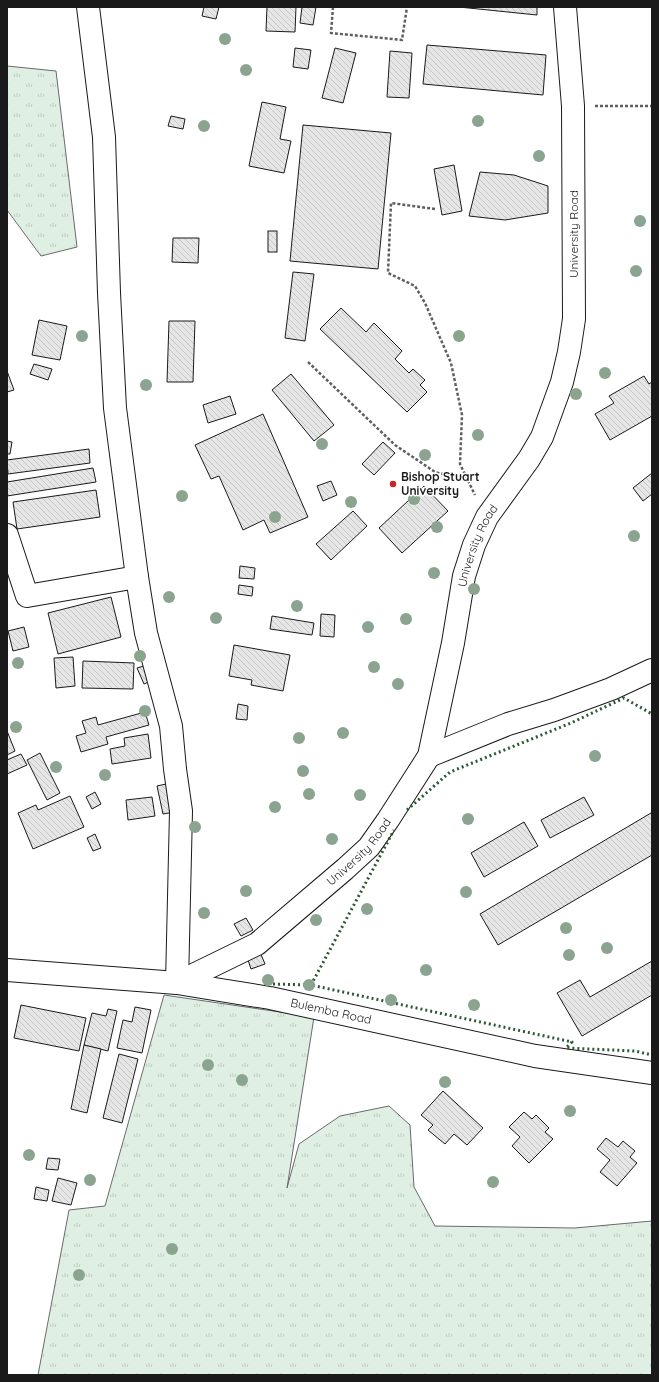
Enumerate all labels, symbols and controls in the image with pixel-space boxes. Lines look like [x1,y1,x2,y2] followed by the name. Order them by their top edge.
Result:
[566,190,581,278] street label: University Road
[401,469,480,498] place label: Bishop Stuart University
[388,479,398,489] marker: Bishop Stuart University
[454,501,501,588] street label: University Road
[323,815,394,889] street label: University Road
[289,995,373,1027] street label: Bulemba Road

